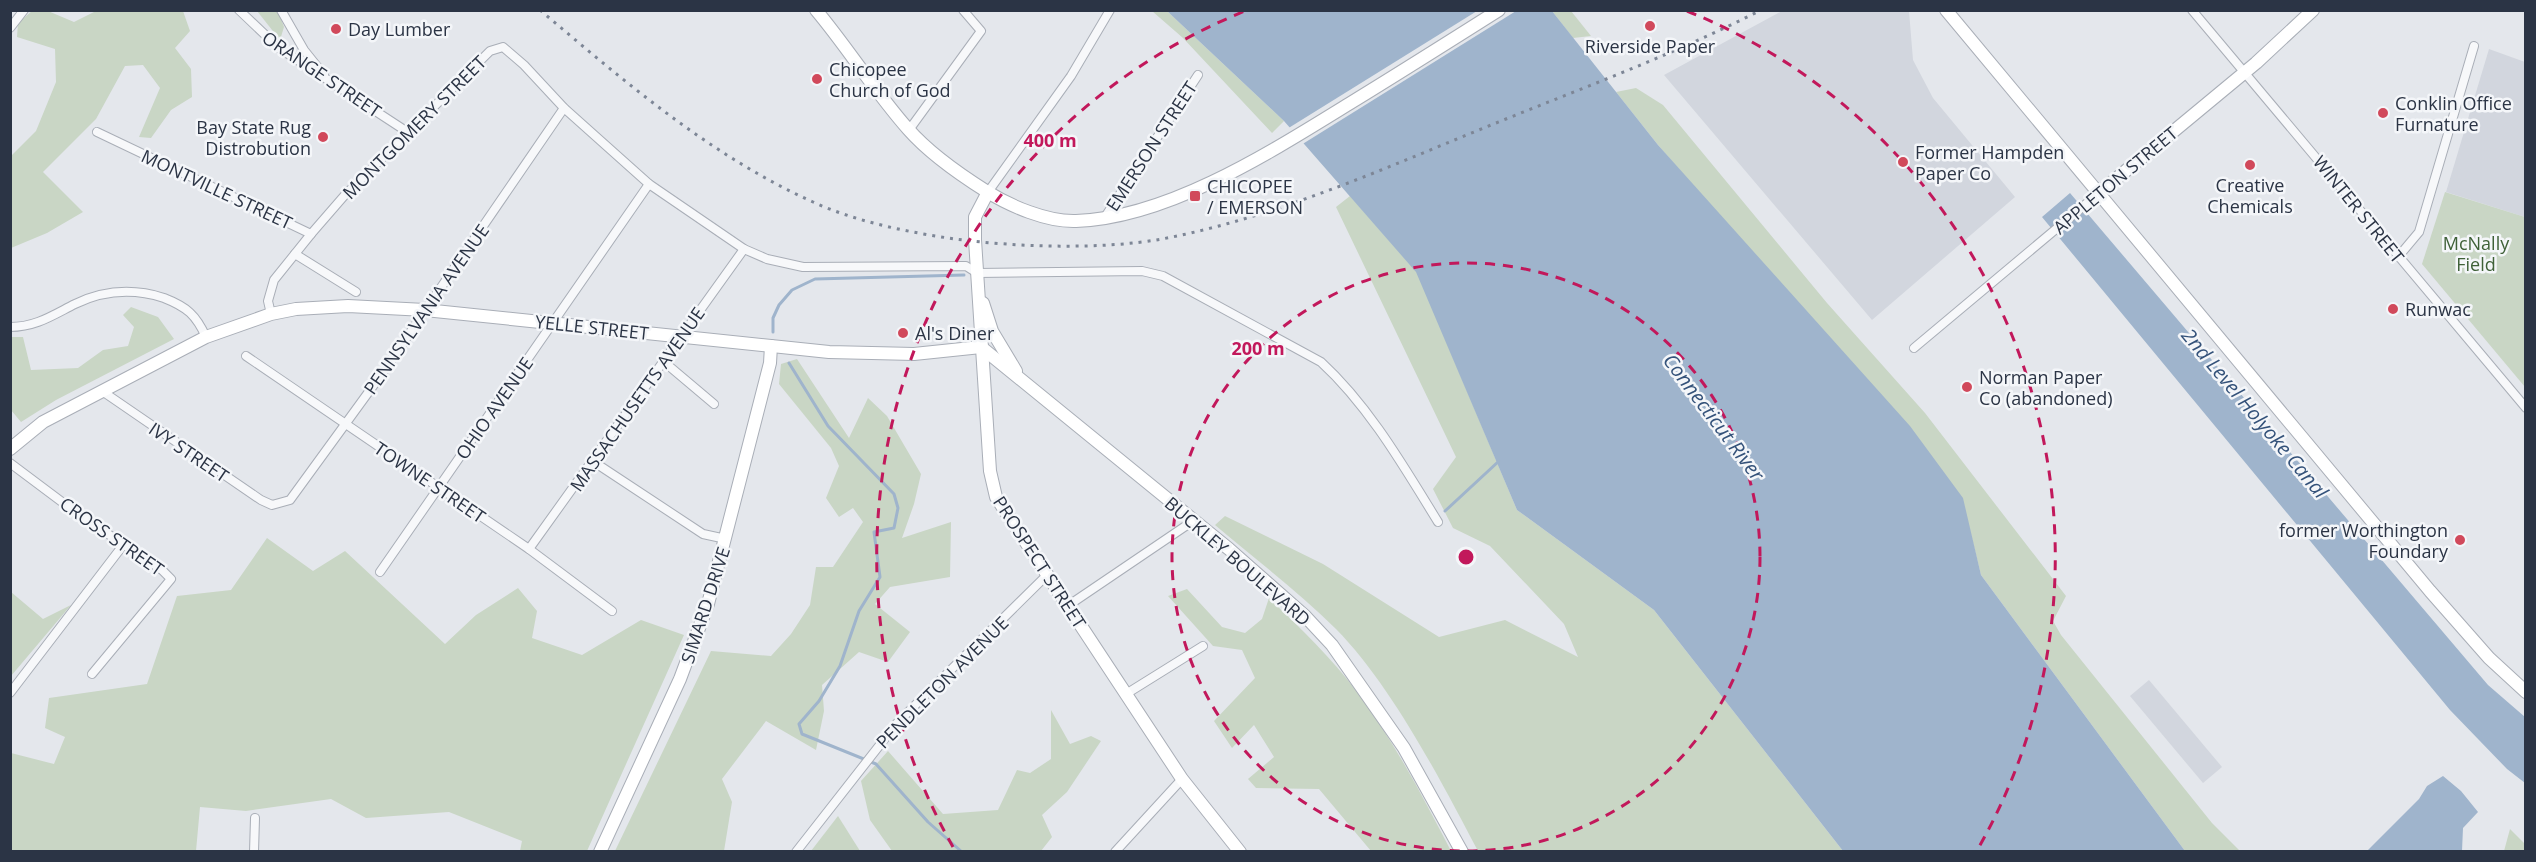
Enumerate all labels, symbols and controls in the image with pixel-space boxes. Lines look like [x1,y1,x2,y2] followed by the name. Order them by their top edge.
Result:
[348,17,451,41] place label: Day Lumber
[1643,19,1657,33] marker: Riverside Paper
[329,22,343,36] marker: Day Lumber
[258,25,386,123] street label: ORANGE STREET
[1585,34,1716,58] place label: Riverside Paper
[337,50,491,204] street label: MONTGOMERY STREET
[829,57,951,102] place label: Chicopee Church of God
[810,72,824,86] marker: Chicopee Church of God
[1100,76,1202,216] street label: EMERSON STREET
[2395,91,2512,136] place label: Conklin Office Furnature
[2376,106,2390,120] marker: Conklin Office Furnature
[196,115,311,160] place label: Bay State Rug Distrobution
[2048,121,2182,239] street label: APPLETON STREET
[1023,128,1077,152] text: 400 m
[316,130,330,144] marker: Bay State Rug Distrobution
[1915,140,2064,185] place label: Former Hampden Paper Co
[138,144,296,235] street label: MONTVILLE STREET
[2308,150,2410,268] street label: WINTER STREET
[1896,155,1910,169] marker: Former Hampden Paper Co
[2243,158,2257,172] marker: Creative Chemicals
[2207,173,2293,218] place label: Creative Chemicals
[1207,174,1303,219] place label: CHICOPEE / EMERSON
[1188,189,1202,203] marker: CHICOPEE / EMERSON
[358,219,494,399] street label: PENNSYLVANIA AVENUE
[2443,231,2510,276] park label: McNally Field
[2405,297,2471,321] place label: Runwac
[564,302,710,496] street label: MASSACHUSETTS AVENUE
[2386,302,2400,316] marker: Runwac
[534,309,650,345] street label: YELLE STREET
[915,321,995,345] place label: Al's Diner
[2176,322,2335,505] water label: 2nd Level Holyoke Canal
[896,326,910,340] marker: Al's Diner
[1231,336,1285,360] text: 200 m
[1657,348,1771,487] water label: Connecticut River
[450,352,538,464] street label: OHIO AVENUE
[1979,365,2113,410] place label: Norman Paper Co (abandoned)
[1960,380,1974,394] marker: Norman Paper Co (abandoned)
[144,417,234,488] street label: IVY STREET
[370,436,490,528] street label: TOWNE STREET
[55,491,169,581] street label: CROSS STREET
[988,491,1092,633] street label: PROSPECT STREET
[1160,491,1316,631] street label: BUCKLEY BOULEVARD
[2279,518,2449,563] place label: former Worthington Foundary
[2453,533,2467,547] marker: former Worthington Foundary
[675,544,735,666] street label: SIMARD DRIVE
[1456,547,1476,567] centre of rings
[871,611,1013,753] street label: PENDLETON AVENUE

